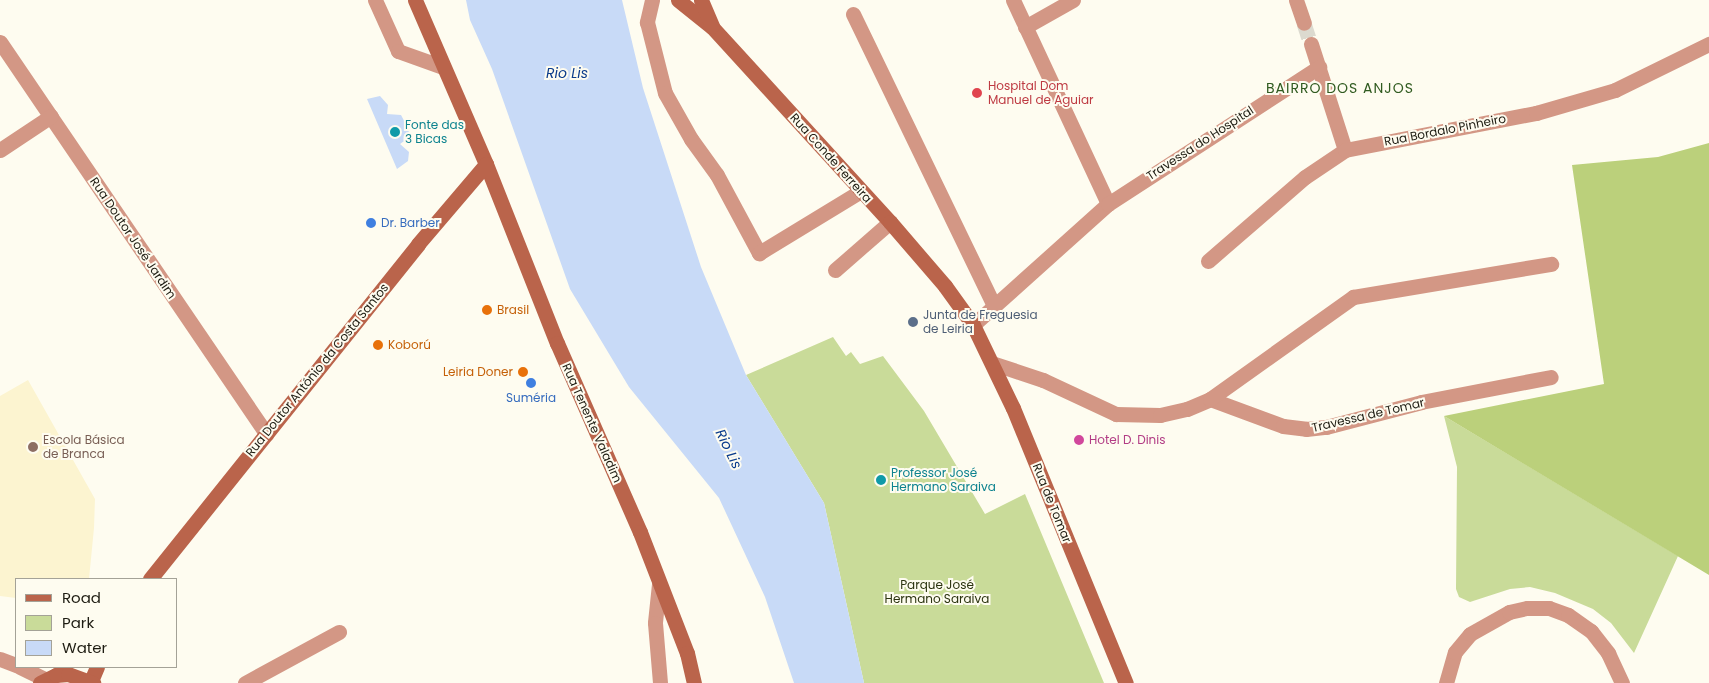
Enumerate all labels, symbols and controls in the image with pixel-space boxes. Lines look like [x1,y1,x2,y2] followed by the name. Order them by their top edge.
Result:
[546,65,588,81] water label: Rio Lis
[988,79,1094,107] place label: Hospital Dom Manuel de Aguiar
[1264,80,1416,96] district label: BAIRRO DOS ANJOS
[970,86,984,100] marker: Hospital Dom Manuel de Aguiar
[1144,103,1256,183] street label: Travessa do Hospital
[787,110,875,206] street label: Rua Conde Ferreira
[1383,111,1507,149] street label: Rua Bordalo Pinheiro
[405,118,464,146] place label: Fonte das 3 Bicas
[389,126,401,138] marker: Fonte das 3 Bicas
[87,175,179,301] street label: Rua Doutor José Jardim
[381,216,440,230] place label: Dr. Barber
[365,217,377,229] marker: Dr. Barber
[243,281,391,459] street label: Rua Doutor António da Costa Santos
[497,303,529,317] place label: Brasil
[481,304,493,316] marker: Brasil
[923,308,1038,336] place label: Junta de Freguesia de Leiria
[907,316,919,328] marker: Junta de Freguesia de Leiria
[388,338,431,352] place label: Koború
[372,339,384,351] marker: Koború
[559,361,625,485] street label: Rua Tenente Valadim
[443,365,513,379] place label: Leiria Doner
[517,366,529,378] marker: Leiria Doner
[525,377,537,389] marker: Suméria
[506,391,556,405] place label: Suméria
[1310,395,1426,435] street label: Travessa de Tomar
[712,426,746,472] water label: Rio Lis
[43,433,125,461] place label: Escola Básica de Branca
[1089,433,1165,447] place label: Hotel D. Dinis
[1073,434,1085,446] marker: Hotel D. Dinis
[27,441,39,453] marker: Escola Básica de Branca
[1030,461,1074,545] street label: Rua de Tomar
[891,466,996,494] place label: Professor José Hermano Saraiva
[875,474,887,486] marker: Professor José Hermano Saraiva
[15,578,178,668] legend
[885,578,989,606] park label: Parque José Hermano Saraiva
[62,587,101,608] text: Road
[62,612,94,633] text: Park
[62,637,107,658] text: Water

